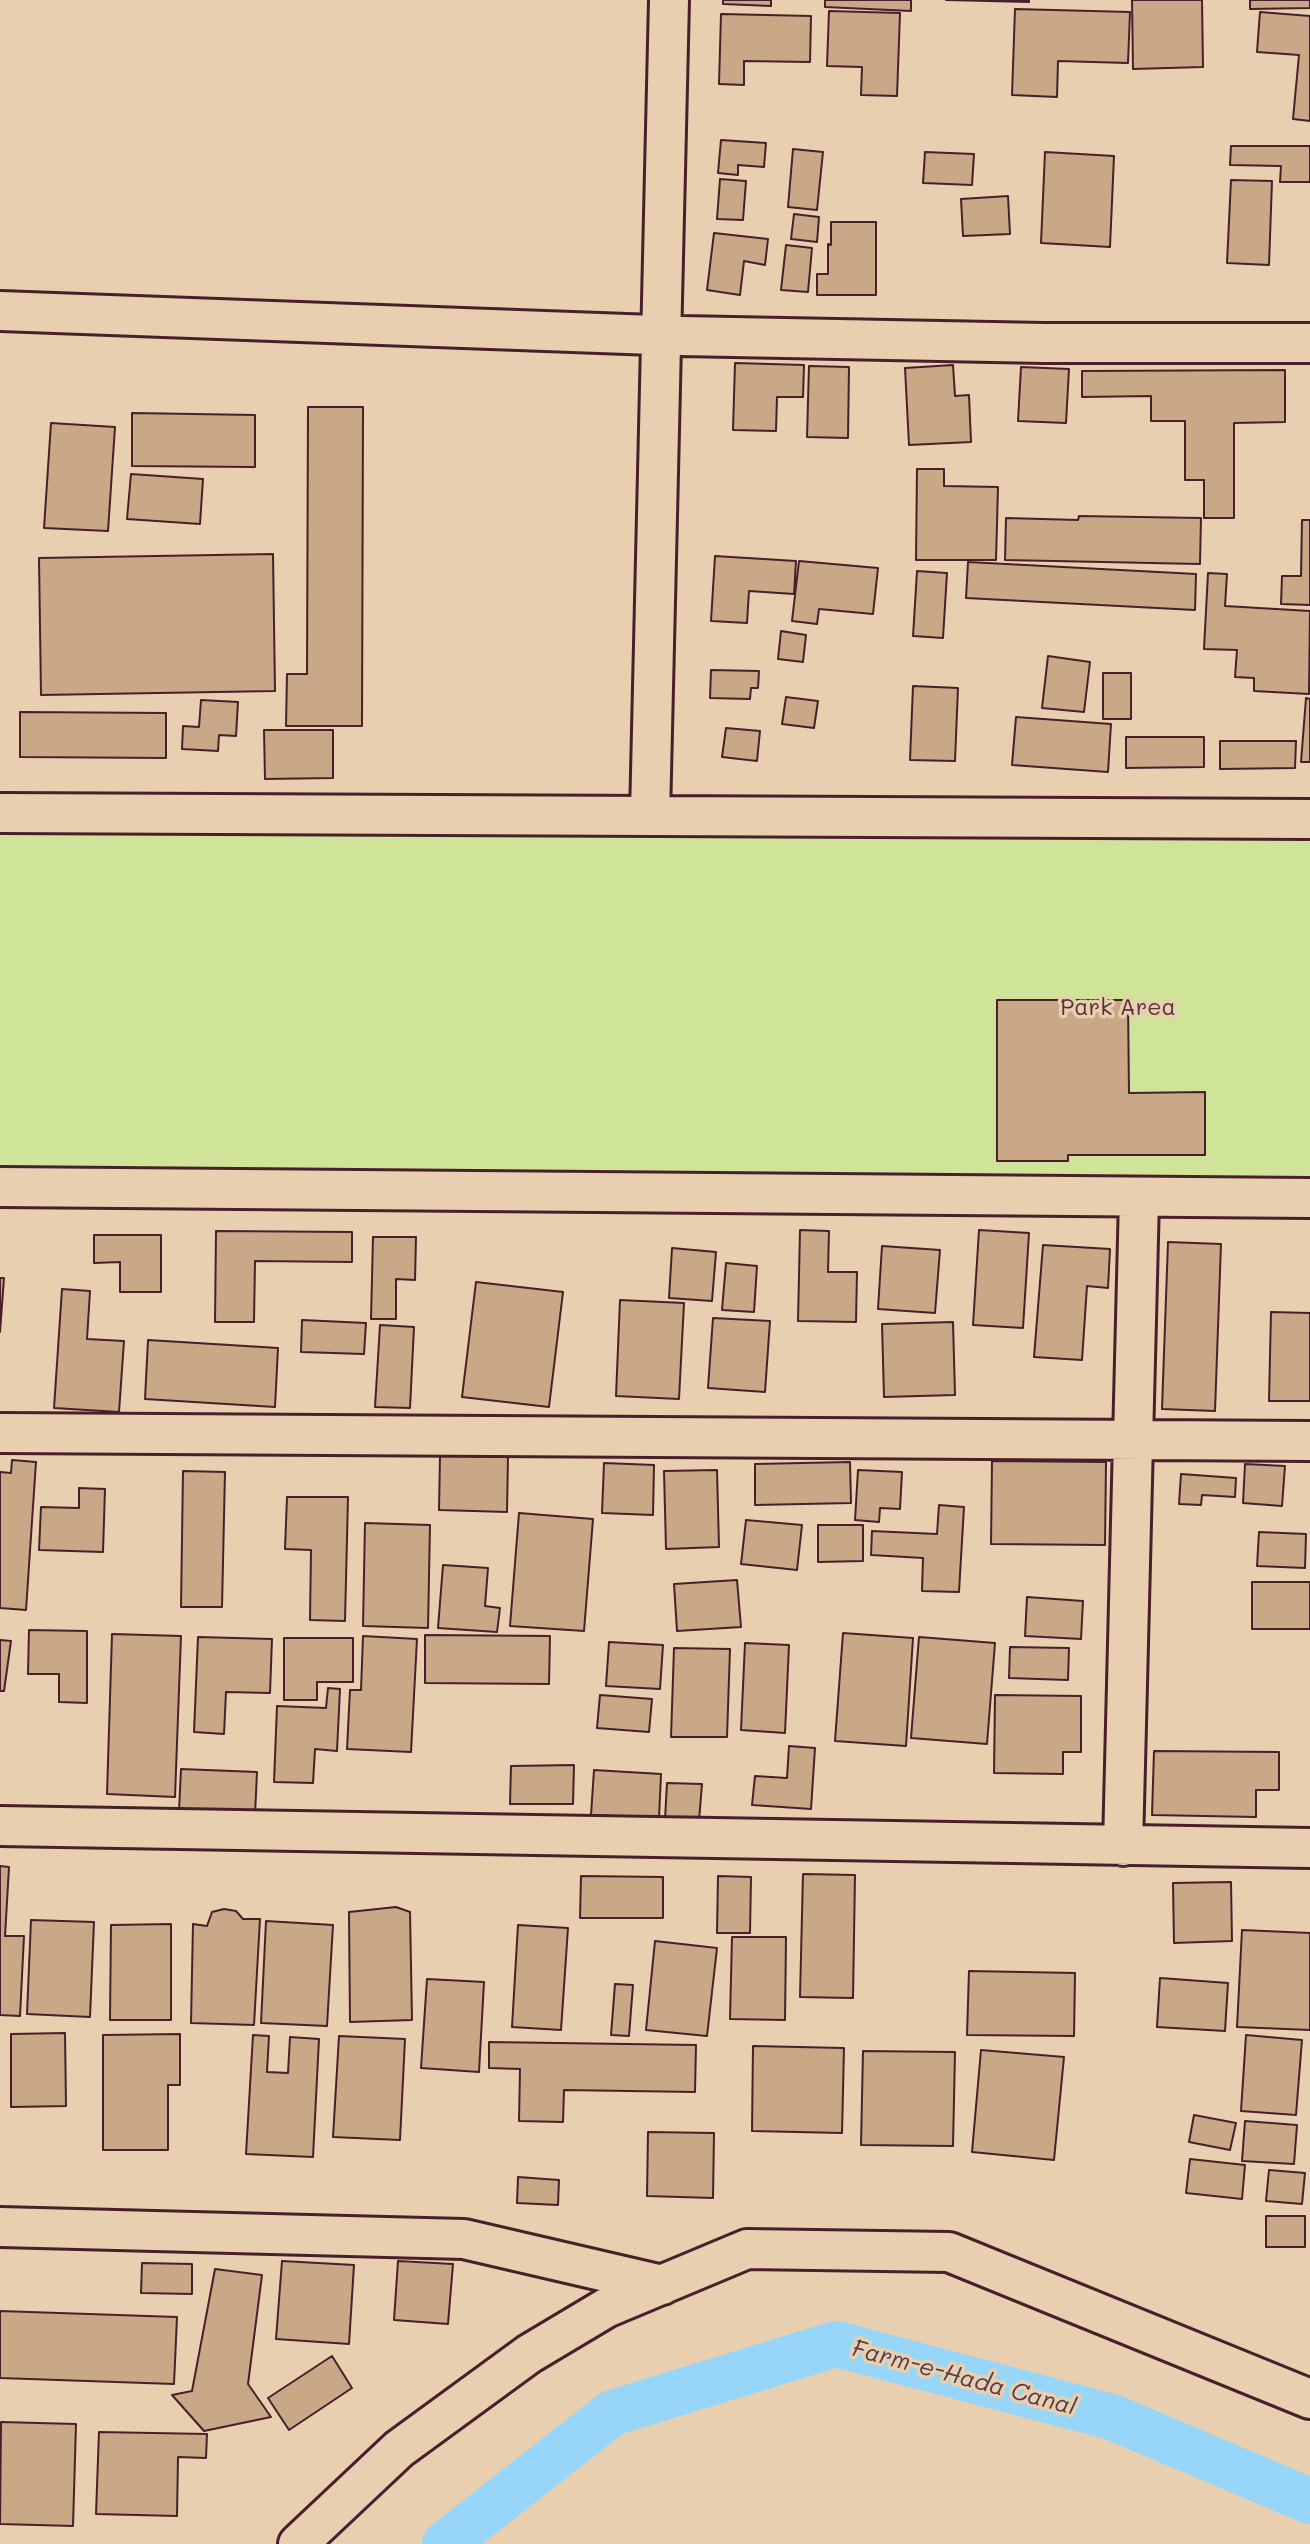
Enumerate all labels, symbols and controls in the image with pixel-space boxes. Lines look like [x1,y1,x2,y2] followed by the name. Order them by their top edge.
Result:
[1060,994,1176,1022] park label: Park Area
[849,2334,1079,2422] water label: Farm-e-Hada Canal

